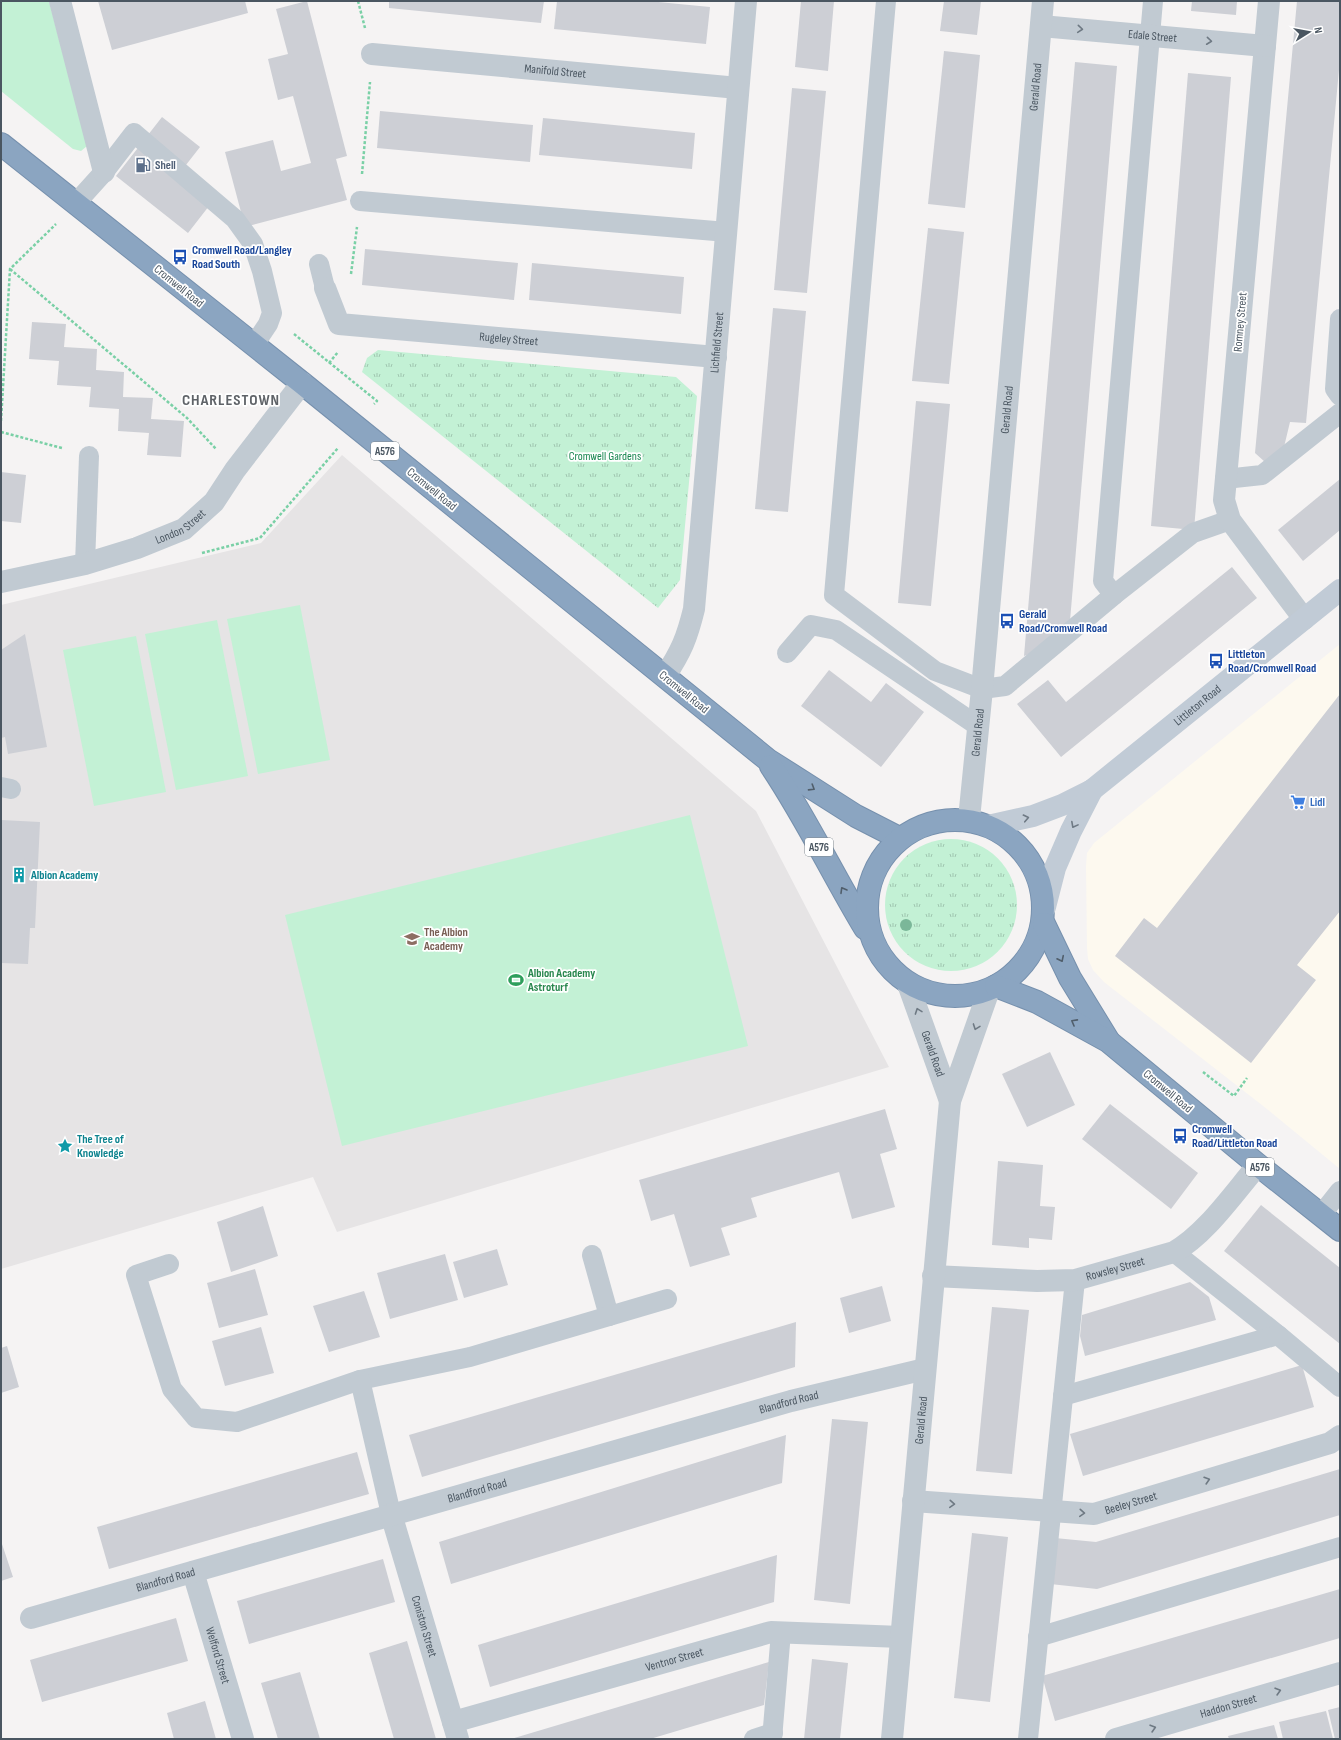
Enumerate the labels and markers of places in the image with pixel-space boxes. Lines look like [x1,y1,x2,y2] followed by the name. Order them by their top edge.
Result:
[134,156,152,174] fuel station icon: Shell
[155,158,176,173] place label: Shell
[192,243,292,272] place label: Cromwell Road/Langley Road South
[171,248,189,266] bus stop icon: Cromwell Road/Langley Road South
[1019,607,1107,636] place label: Gerald Road/Cromwell Road
[998,612,1016,630] bus stop icon: Gerald Road/Cromwell Road
[1228,647,1316,676] place label: Littleton Road/Cromwell Road
[1207,652,1225,670] bus stop icon: Littleton Road/Cromwell Road
[1289,793,1307,811] supermarket icon: Lidl
[1310,795,1325,810] place label: Lidl
[10,866,28,884] building icon: Albion Academy
[30,868,98,883] place label: Albion Academy
[423,925,468,954] place label: The Albion Academy
[403,930,421,948] school or university icon: The Albion Academy
[527,966,595,995] place label: Albion Academy Astroturf
[507,971,525,989] sports icon: Albion Academy Astroturf
[1192,1122,1277,1151] place label: Cromwell Road/Littleton Road
[1171,1127,1189,1145] bus stop icon: Cromwell Road/Littleton Road
[77,1132,124,1161] place label: The Tree of Knowledge
[56,1137,74,1155] place icon: The Tree of Knowledge

